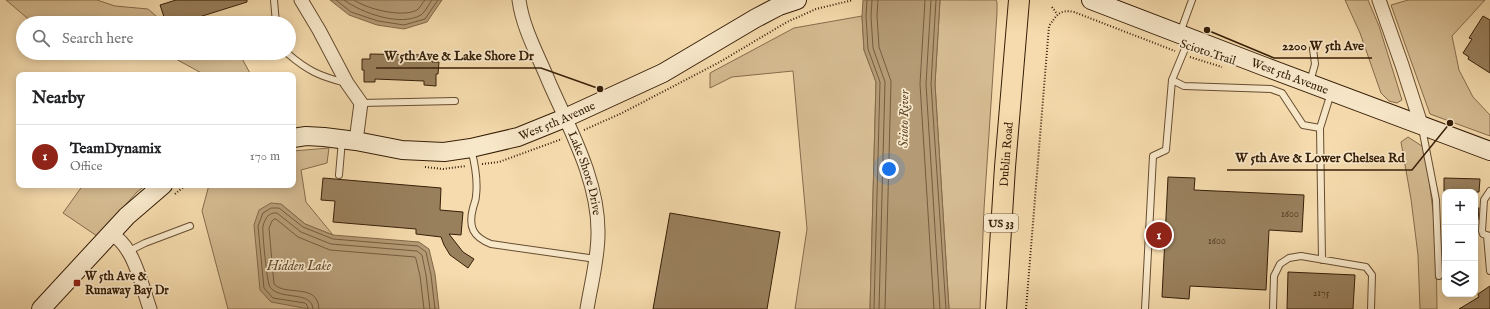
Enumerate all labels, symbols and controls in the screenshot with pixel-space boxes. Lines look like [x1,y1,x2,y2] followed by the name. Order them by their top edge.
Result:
[16,16,296,60] search box
[30,27,52,49] icon: search
[62,29,133,48] text: Search here
[1274,33,1372,58] callout: 2200 W 5th Ave
[1178,36,1238,69] street label: Scioto Trail
[1282,38,1364,55] text: 2200 W 5th Ave
[376,43,541,68] callout: W 5th Ave & Lake Shore Dr
[383,48,534,65] text: W 5th Ave & Lake Shore Dr
[1249,55,1331,98] street label: West 5th Avenue
[32,88,85,109] text: Nearby
[895,89,914,148] water label: Scioto River
[517,98,598,144] street label: West 5th Avenue
[997,121,1017,187] street label: Dublin Road
[564,129,604,217] street label: Lake Shore Drive
[70,139,161,158] text: TeamDynamix
[1227,145,1412,170] callout: W 5th Ave & Lower Chelsea Rd
[43,148,47,165] text: 1
[250,148,280,165] text: 170 m
[1234,150,1406,167] text: W 5th Ave & Lower Chelsea Rd
[70,158,102,175] text: Office
[879,159,899,179] your location
[1442,189,1478,297] map controls
[1442,189,1478,225] button: +
[1281,208,1299,221] house number: 1600
[984,214,1018,232] road number: US 33
[1146,220,1172,250] pin: 1
[1442,225,1478,261] button: −
[1208,235,1226,248] house number: 1600
[266,258,332,275] water label: Hidden Lake
[1442,261,1478,297] button: layers
[84,269,169,299] place label: W 5th Ave & Runaway Bay Dr
[72,278,82,288] marker: W 5th Ave & Runaway Bay Dr
[1313,287,1330,300] house number: 2175

